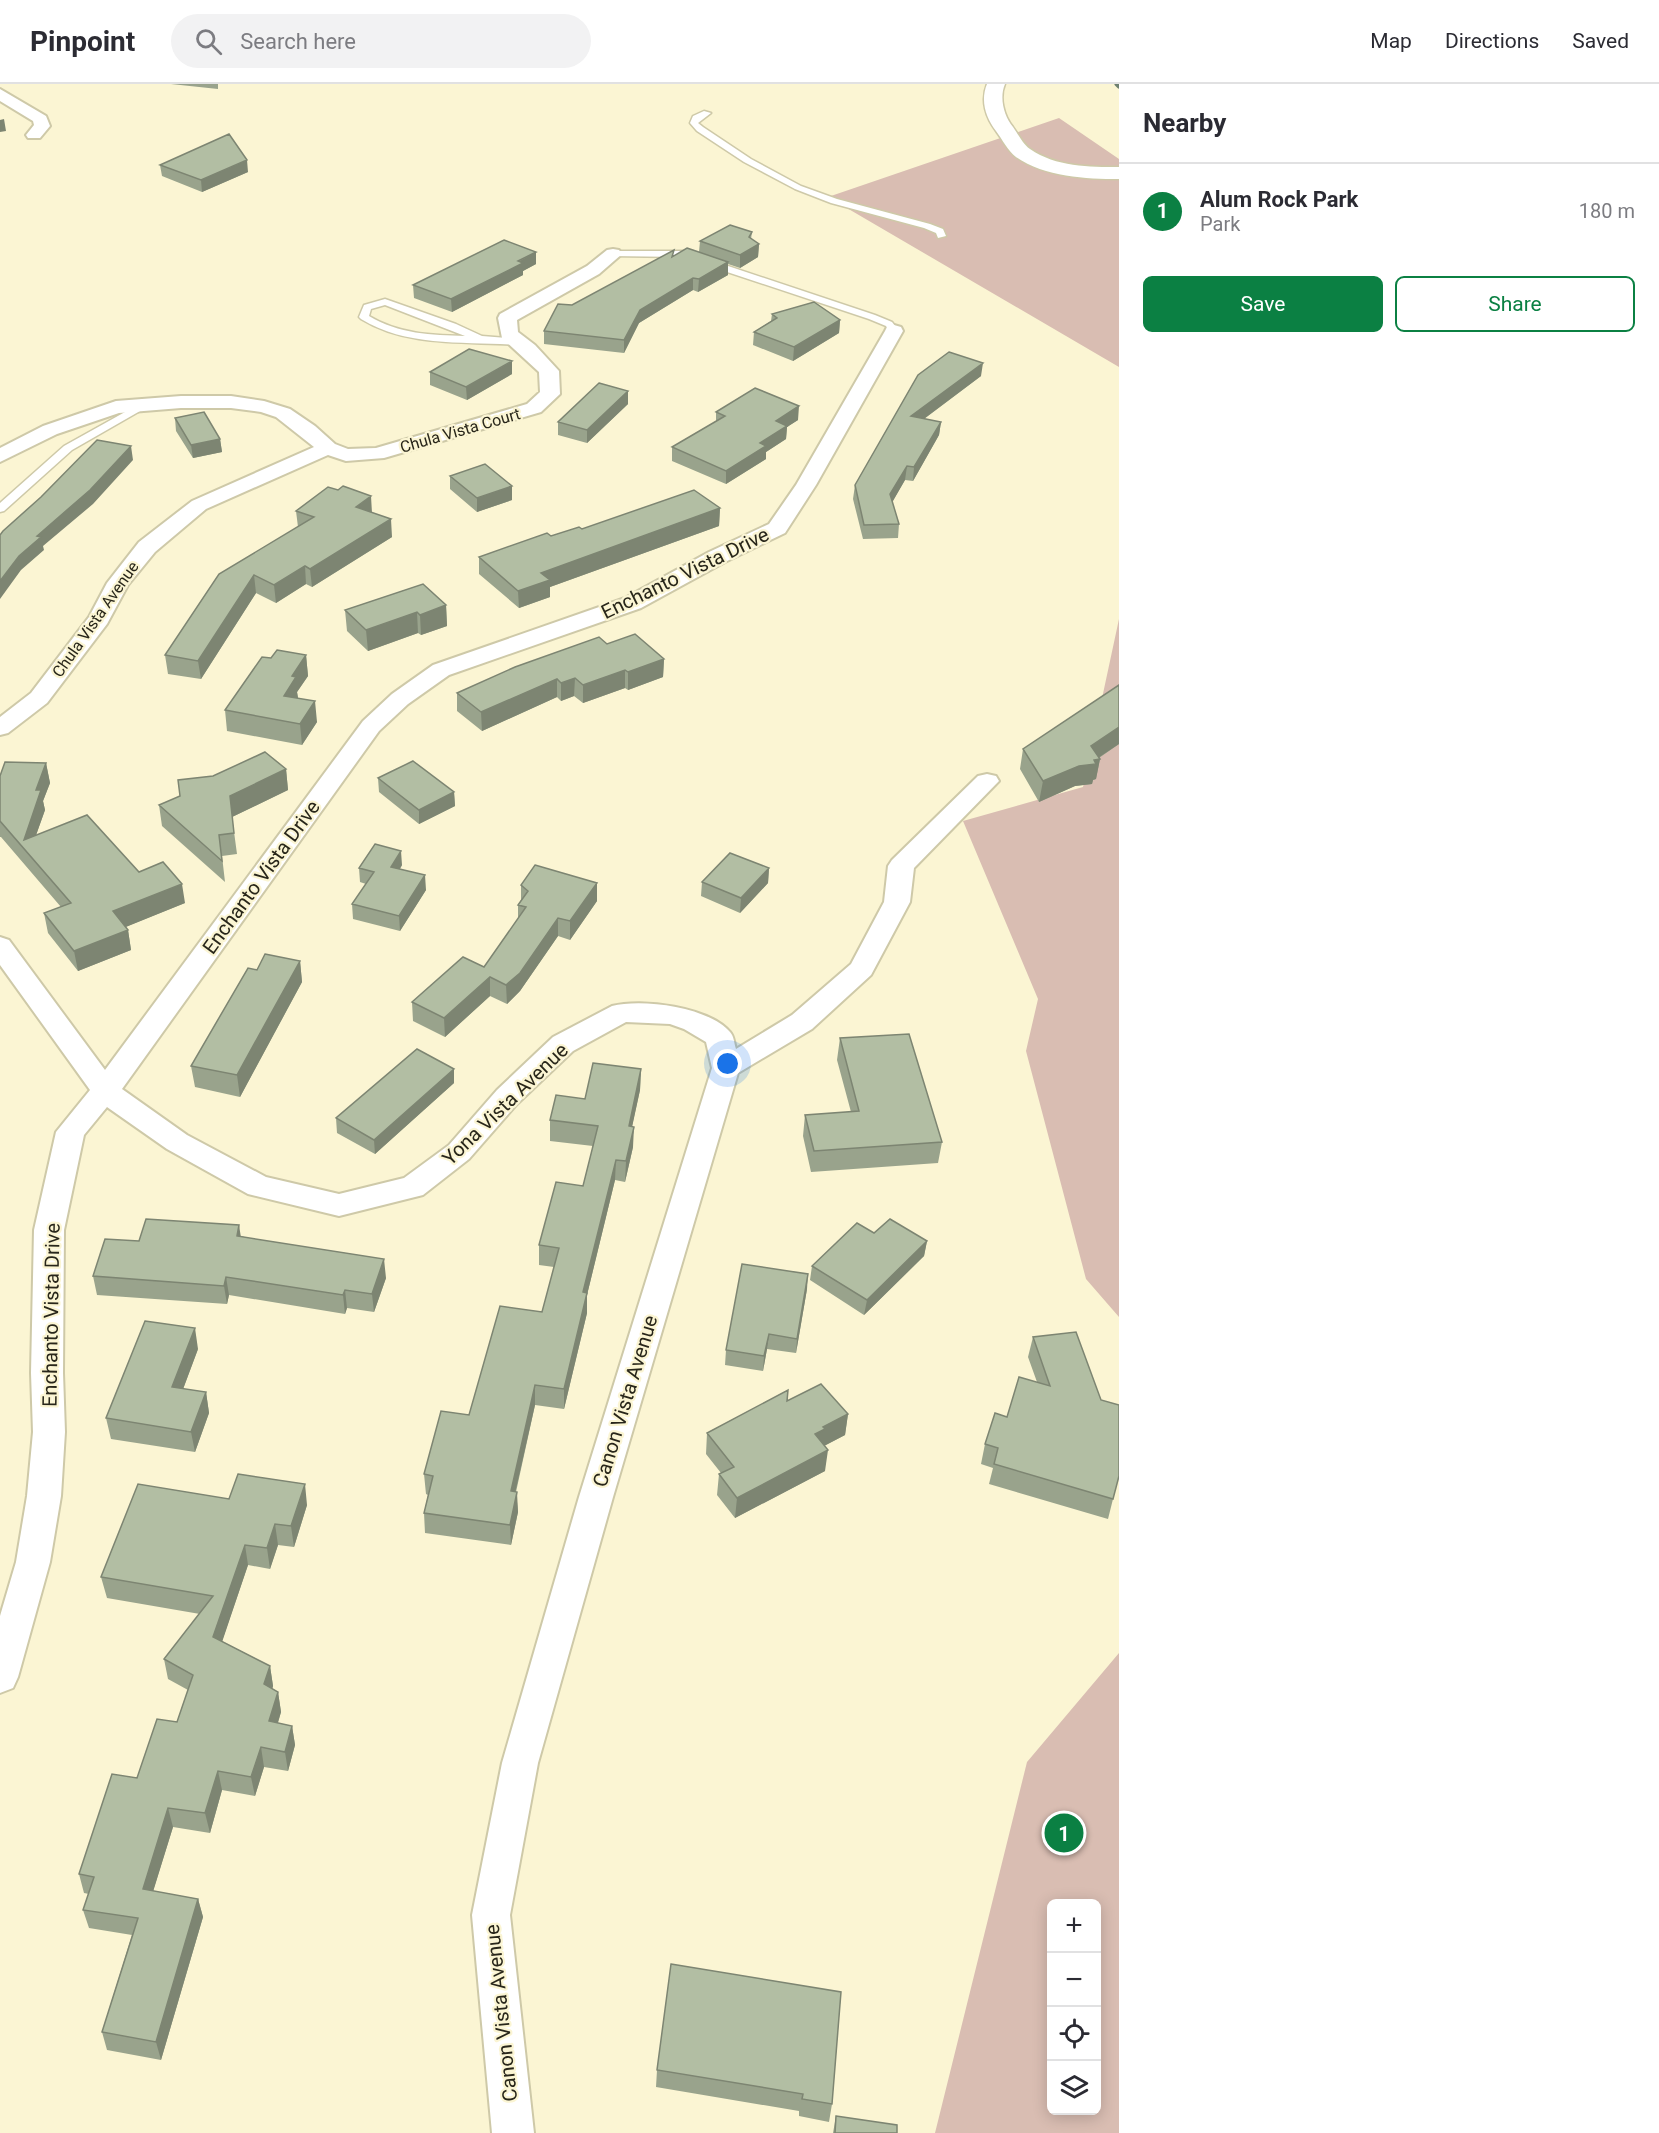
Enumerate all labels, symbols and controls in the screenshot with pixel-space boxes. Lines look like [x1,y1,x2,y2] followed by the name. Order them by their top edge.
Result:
[171,14,591,68] search box
[30,25,135,58] text: Pinpoint
[192,25,225,58] icon: search
[240,29,356,54] text: Search here
[1370,29,1412,53] text: Map
[1445,29,1539,53] text: Directions
[1572,29,1629,53] text: Saved
[1143,108,1226,138] text: Nearby
[1200,187,1358,212] text: Alum Rock Park
[1157,199,1168,223] text: 1
[1579,199,1635,223] text: 180 m
[1200,212,1240,236] text: Park
[1143,276,1383,332] button: Save
[1395,276,1635,332] button: Share
[398,404,522,457] street label: Chula Vista Court
[597,522,773,624] street label: Enchanto Vista Drive
[48,558,143,681] street label: Chula Vista Avenue
[197,796,325,958] street label: Enchanto Vista Drive
[437,1038,573,1170] street label: Yona Vista Avenue
[713,1049,742,1078] your location
[37,1223,65,1407] street label: Enchanto Vista Drive
[587,1312,663,1490] street label: Canon Vista Avenue
[1044,1810,1084,1856] pin: 1
[1047,1899,1101,2115] map controls
[1047,1899,1101,1953] button: +
[480,1923,522,2103] street label: Canon Vista Avenue
[1047,1953,1101,2007] button: −
[1047,2007,1101,2061] button: locate
[1047,2061,1101,2115] button: layers

